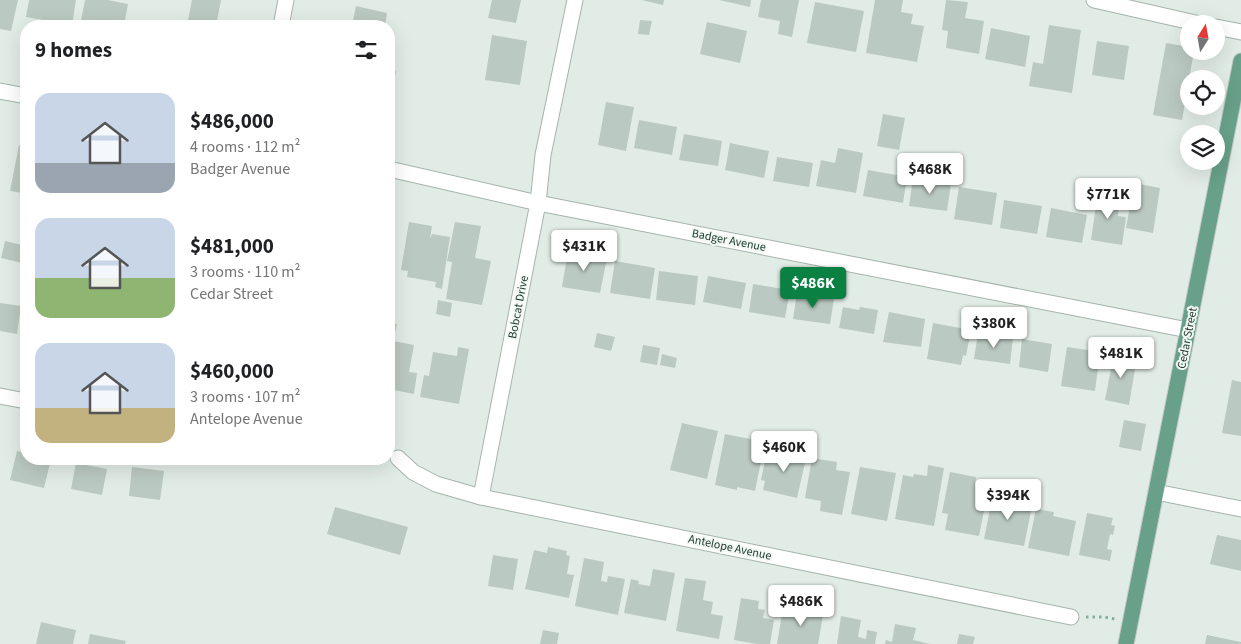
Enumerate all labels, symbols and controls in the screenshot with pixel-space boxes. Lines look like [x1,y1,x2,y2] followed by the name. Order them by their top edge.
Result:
[1180,15,1225,60] north arrow
[1180,15,1225,170] map controls
[35,35,112,65] text: 9 homes
[352,36,380,64] icon: filters
[1180,70,1225,115] button: locate
[190,106,274,136] text: $486,000
[75,113,135,173] icon: home
[1180,125,1225,170] button: layers
[190,136,300,158] text: 4 rooms · 112 m²
[895,152,965,195] pin: $468K
[190,158,290,180] text: Badger Avenue
[908,158,952,180] text: $468K
[1073,178,1143,220] pin: $771K
[1086,183,1130,205] text: $771K
[690,225,767,256] street label: Badger Avenue
[549,230,619,272] pin: $431K
[190,231,274,261] text: $481,000
[562,235,606,257] text: $431K
[75,238,135,298] icon: home
[190,261,300,283] text: 3 rooms · 110 m²
[778,266,848,309] pin: $486K
[791,272,835,294] text: $486K
[504,274,533,340] street label: Bobcat Drive
[190,283,273,305] text: Cedar Street
[959,306,1029,349] pin: $380K
[1173,306,1202,370] street label: Cedar Street
[972,312,1016,334] text: $380K
[1086,336,1156,379] pin: $481K
[1099,342,1143,364] text: $481K
[190,356,274,386] text: $460,000
[75,363,135,423] icon: home
[190,386,300,408] text: 3 rooms · 107 m²
[190,408,303,430] text: Antelope Avenue
[749,430,819,473] pin: $460K
[762,436,806,458] text: $460K
[973,478,1043,521] pin: $394K
[986,484,1030,506] text: $394K
[687,530,773,565] street label: Antelope Avenue
[766,584,836,627] pin: $486K
[779,590,823,612] text: $486K

